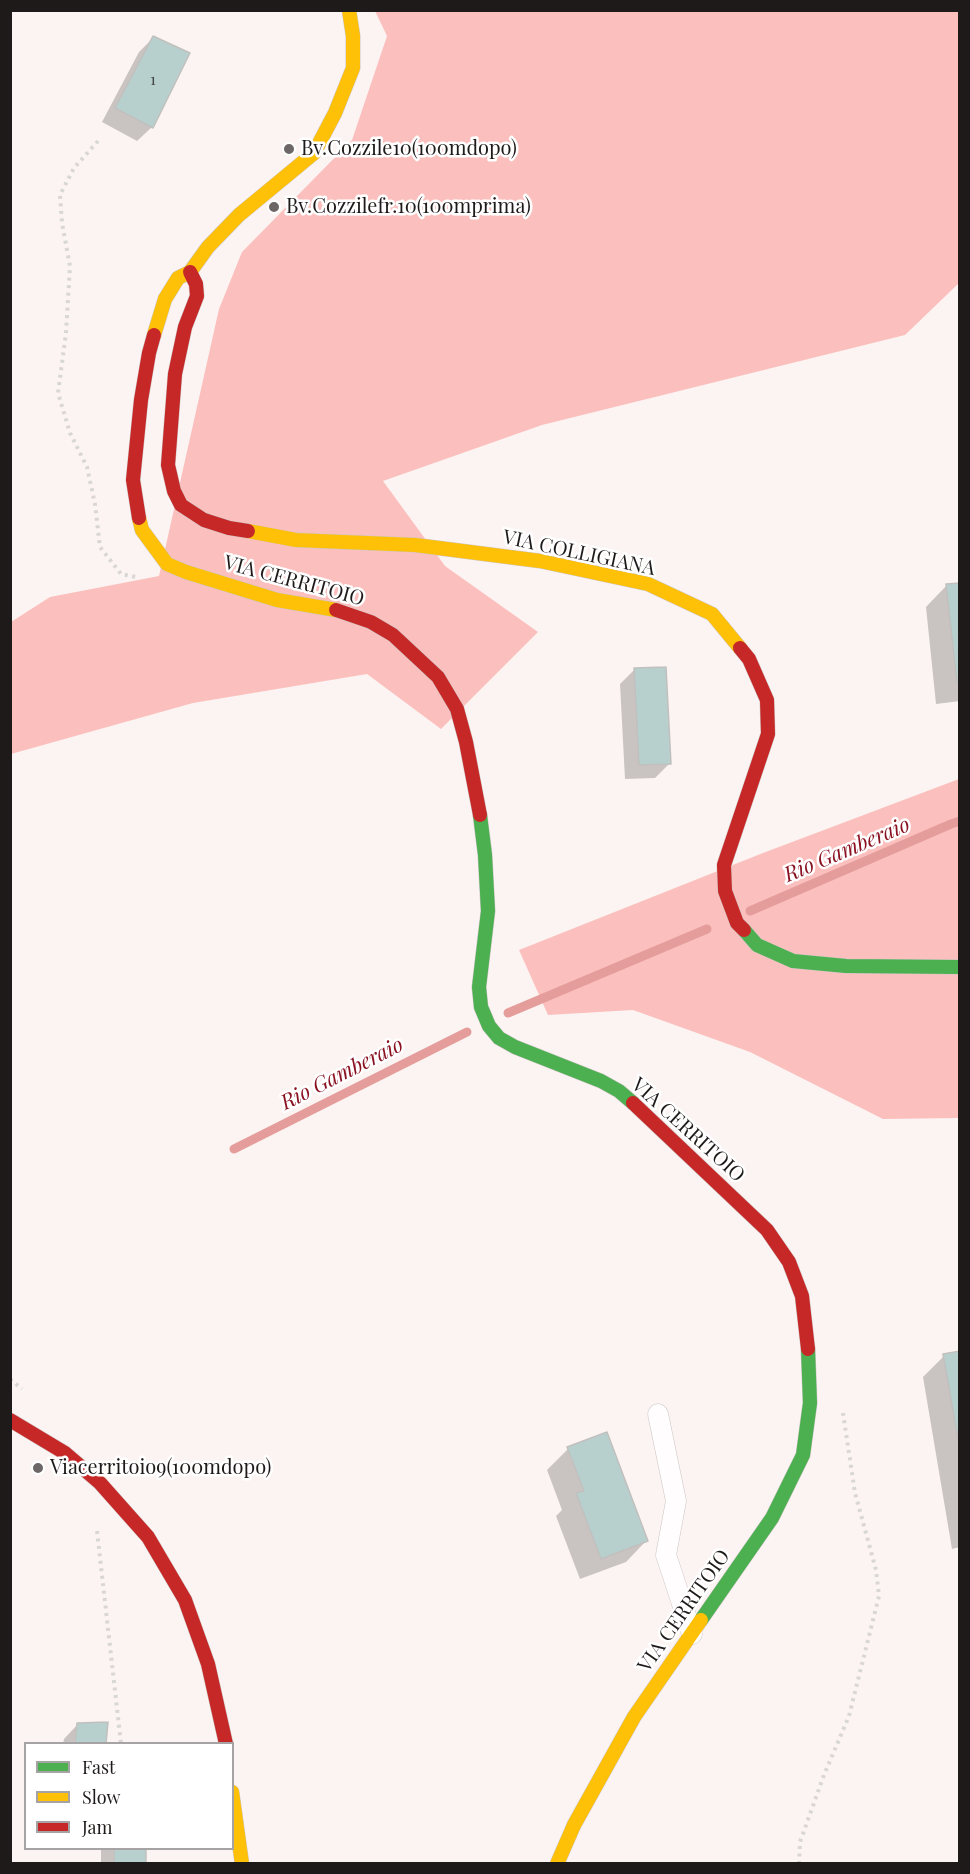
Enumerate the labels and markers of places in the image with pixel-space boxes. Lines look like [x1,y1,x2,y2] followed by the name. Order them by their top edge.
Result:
[301,137,517,161] place label: Bv.Cozzile10(100mdopo)
[282,142,296,156] marker: Bv.Cozzile10(100mdopo)
[286,195,531,219] place label: Bv.Cozzilefr.10(100mprima)
[267,200,281,214] marker: Bv.Cozzilefr.10(100mprima)
[50,1456,271,1480] place label: Viacerritoio9(100mdopo)
[31,1461,45,1475] marker: Viacerritoio9(100mdopo)

